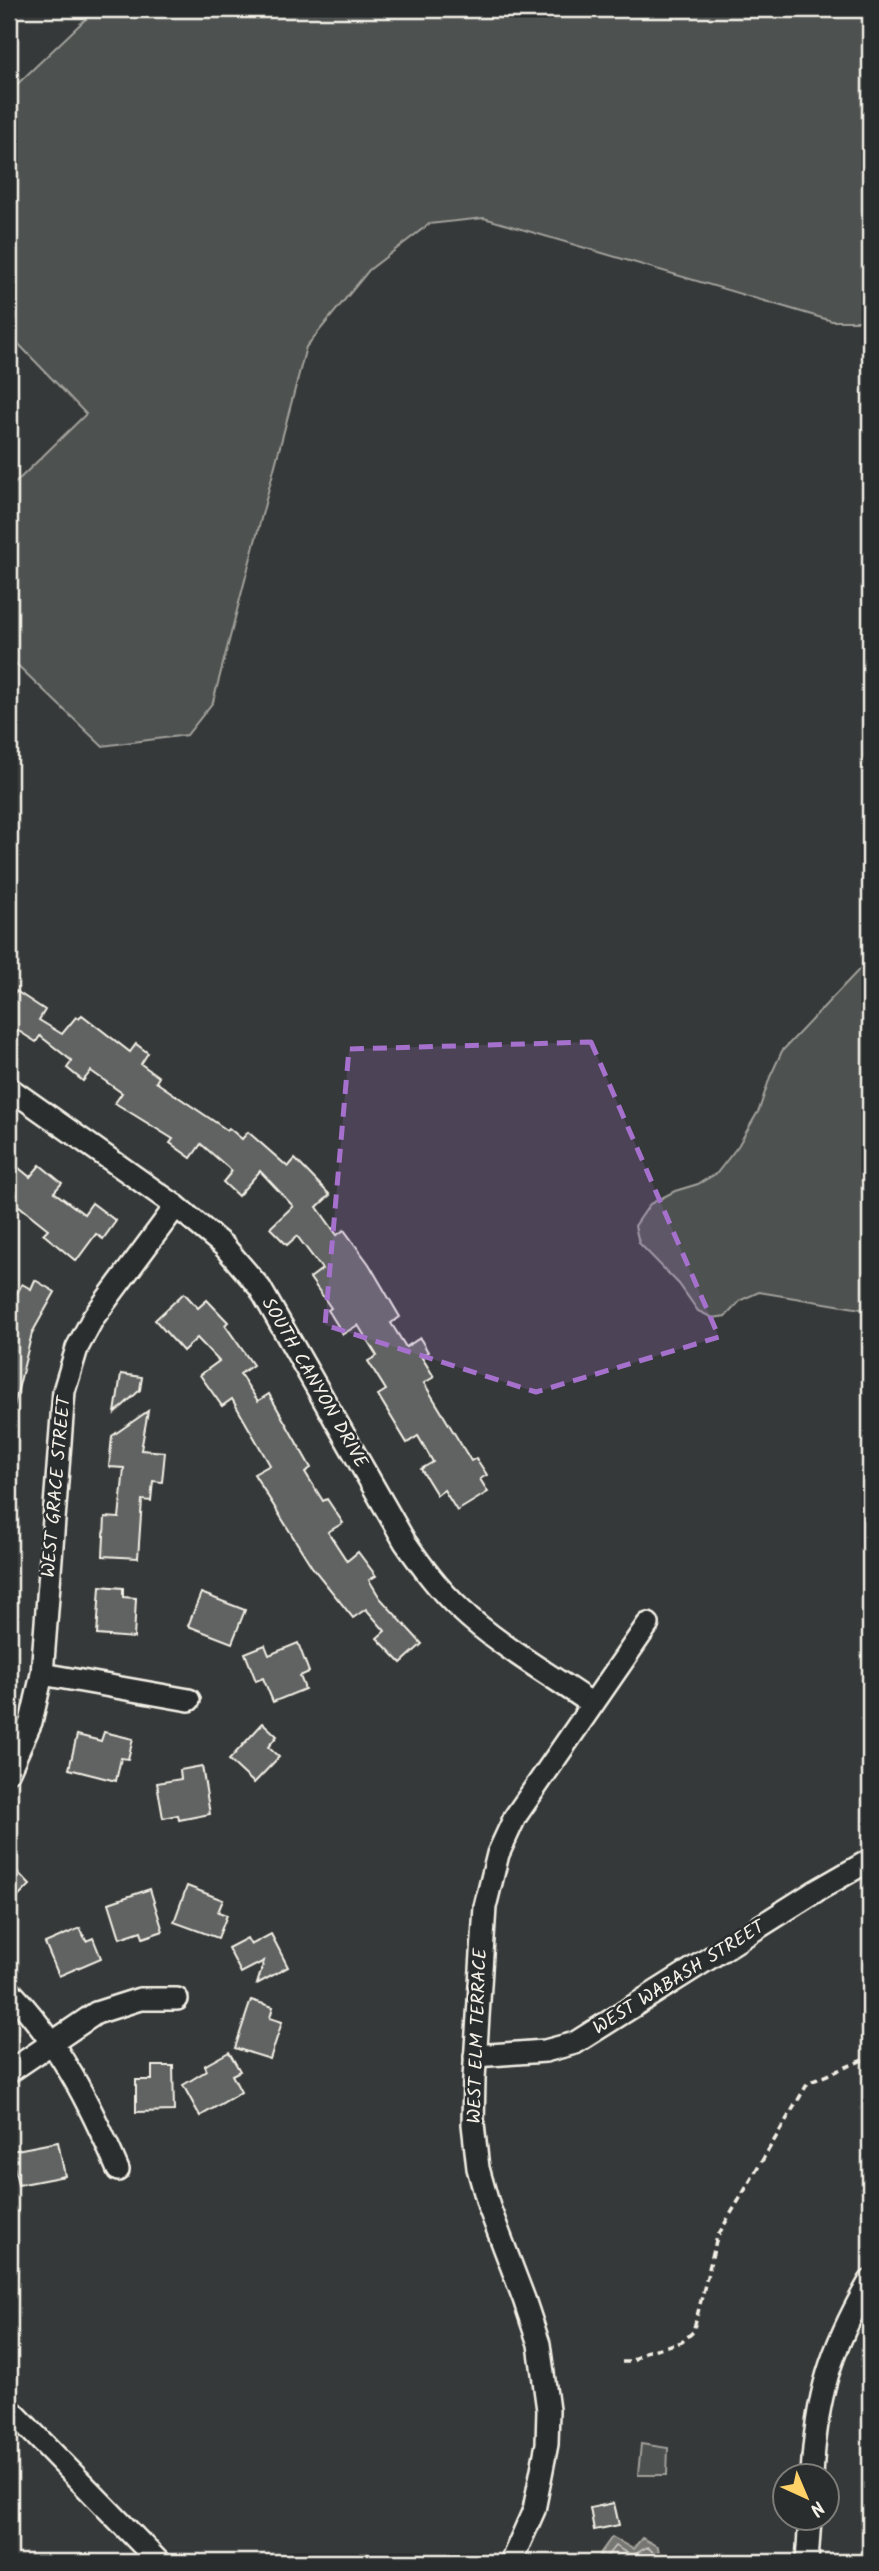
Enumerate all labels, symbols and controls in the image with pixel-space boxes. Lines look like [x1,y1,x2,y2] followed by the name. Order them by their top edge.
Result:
[253,1292,376,1475] street label: SOUTH CANYON DRIVE
[34,1393,80,1579] street label: WEST GRACE STREET
[587,1912,772,2043] street label: WEST WABASH STREET
[460,1947,496,2124] street label: WEST ELM TERRACE
[770,2462,840,2532] north arrow
[802,2493,831,2523] text: N

